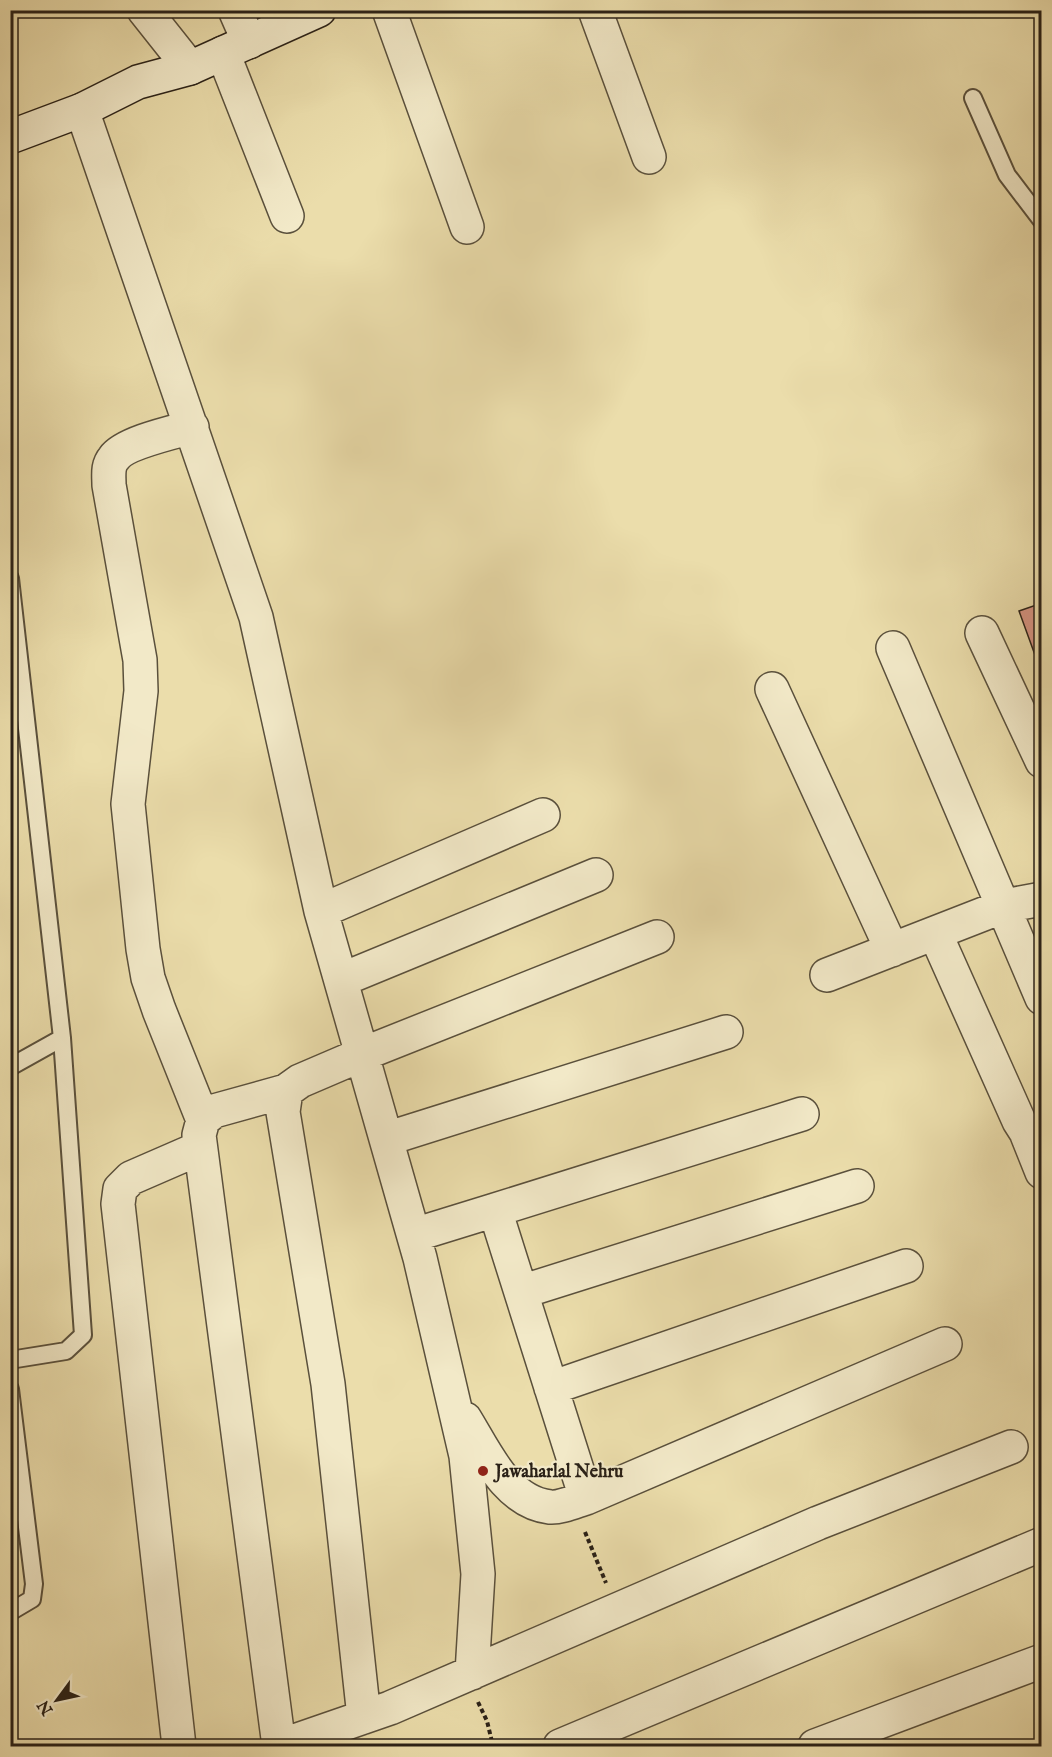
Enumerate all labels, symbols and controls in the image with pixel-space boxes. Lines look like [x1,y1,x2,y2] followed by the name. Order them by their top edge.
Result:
[493,1461,624,1484] place label: Jawaharlal Nehru
[476,1464,490,1478] marker: Jawaharlal Nehru
[27,1670,87,1730] north arrow
[34,1696,59,1719] text: N

